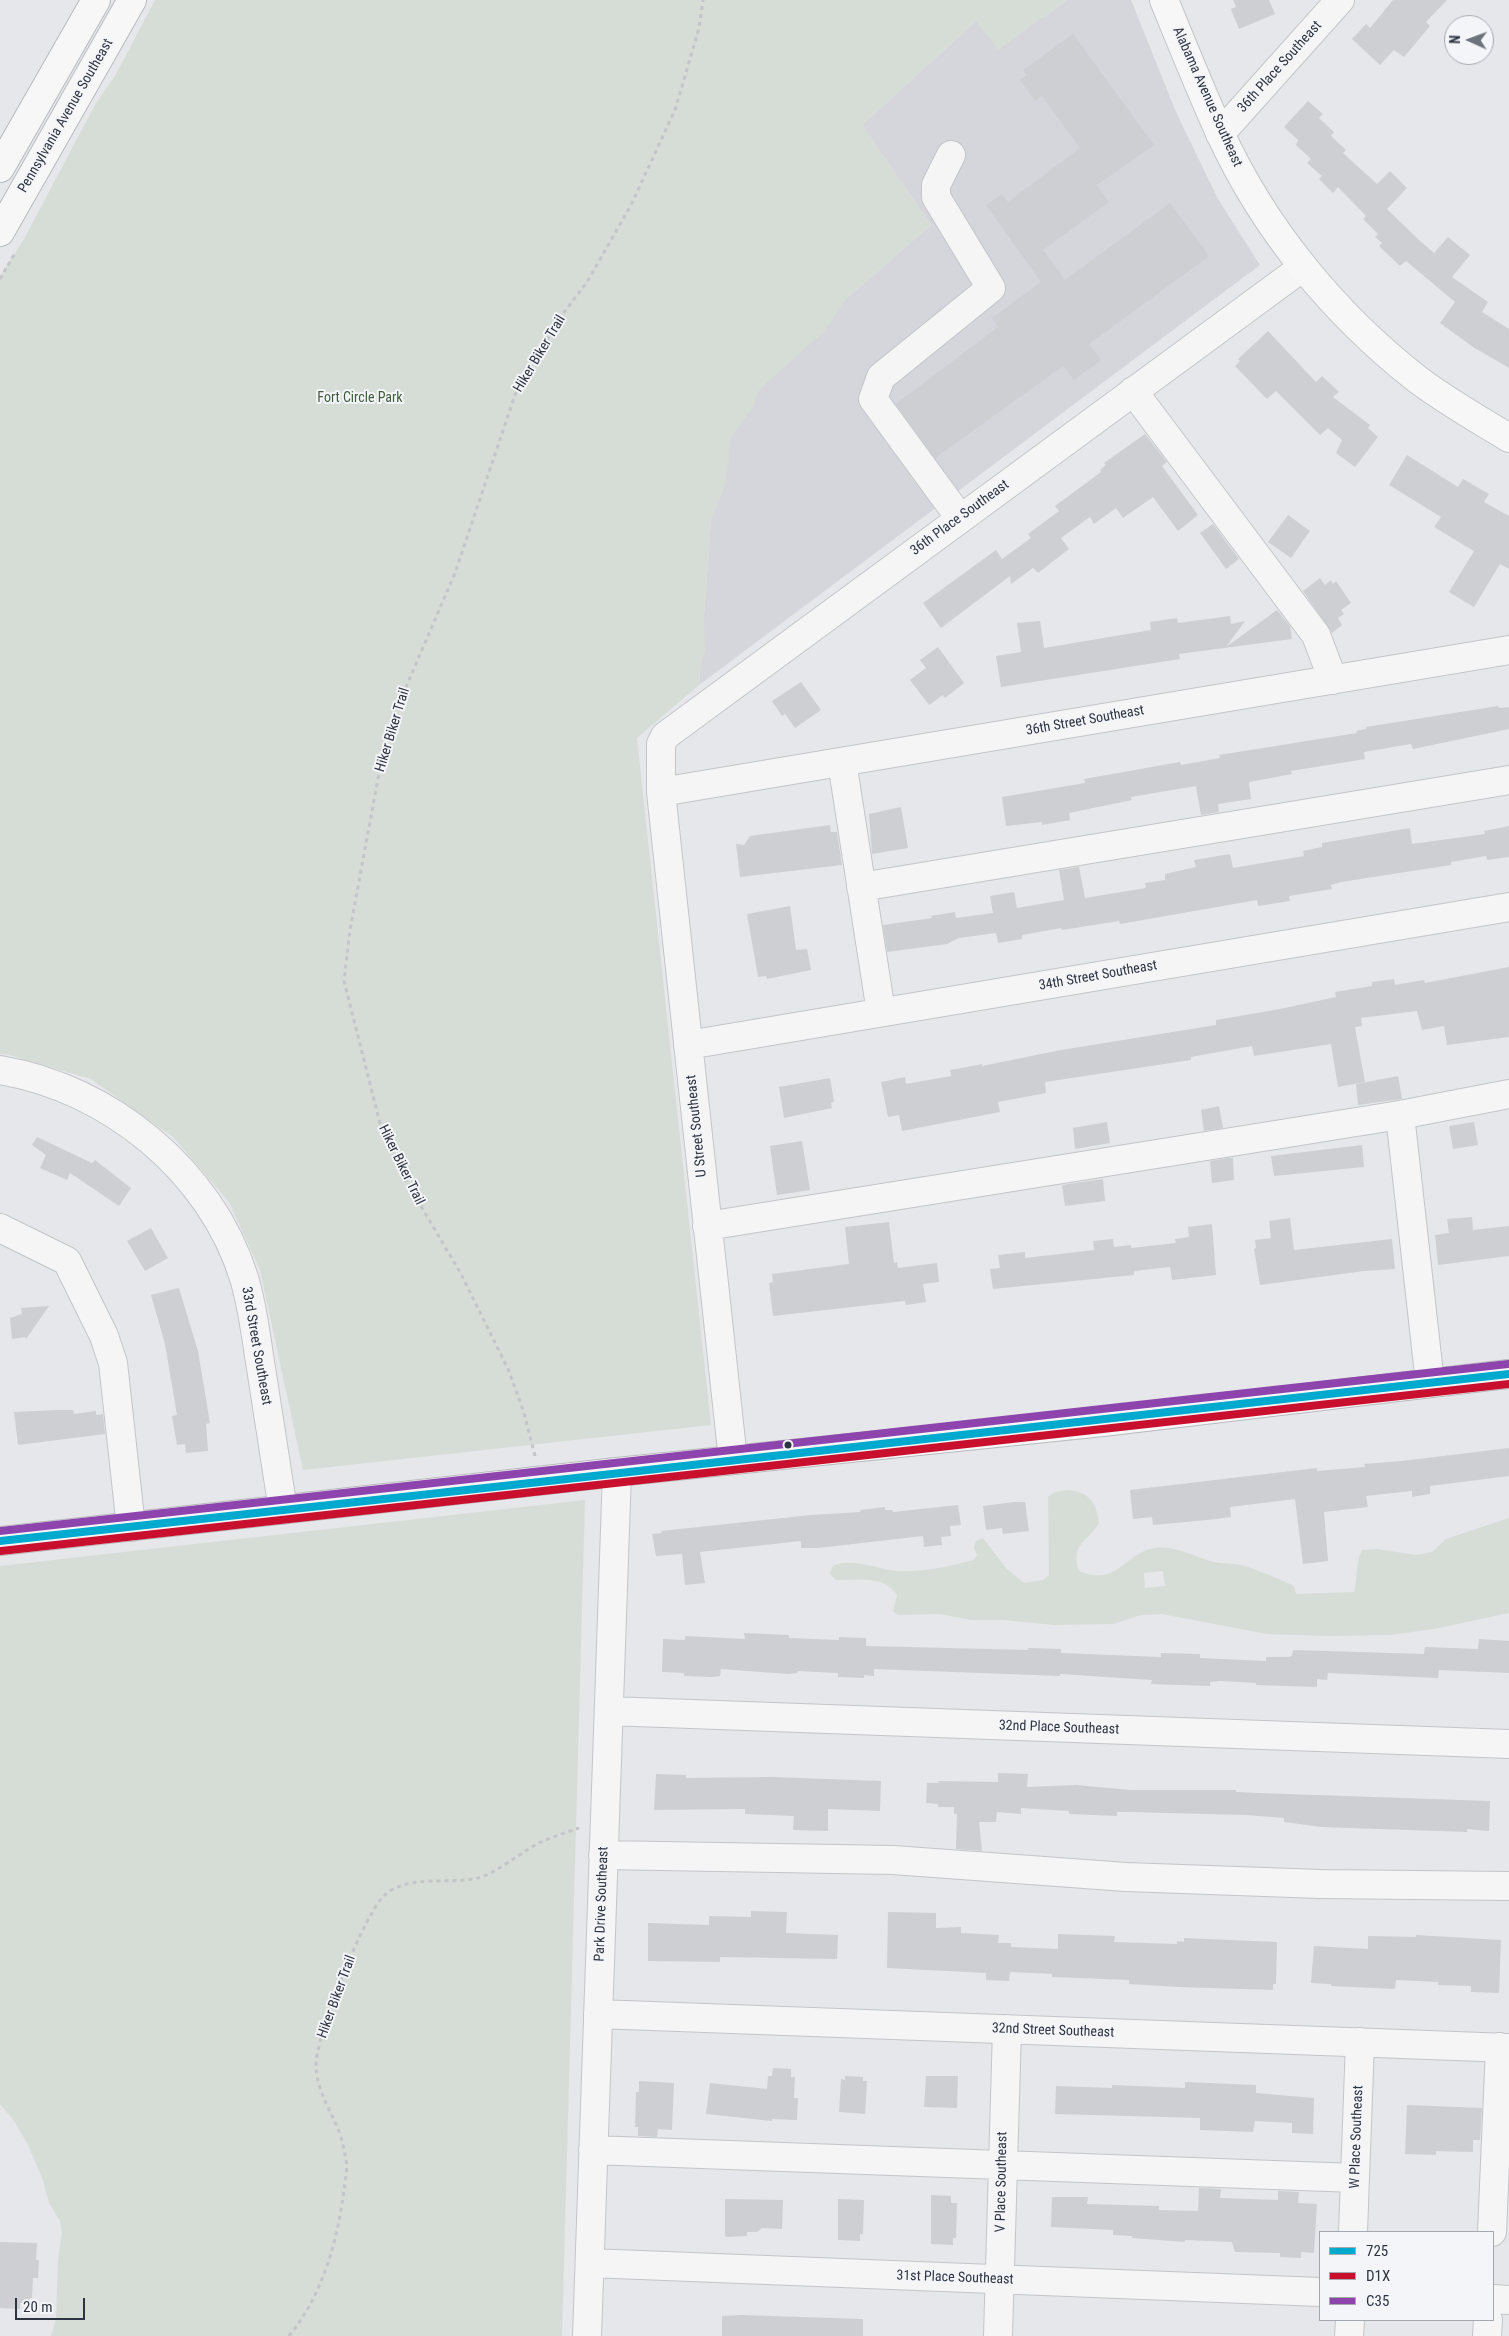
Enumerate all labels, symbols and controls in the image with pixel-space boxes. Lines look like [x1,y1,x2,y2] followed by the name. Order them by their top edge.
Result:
[1444,15,1494,65] north arrow
[1234,18,1326,116] street label: 36th Place Southeast
[1169,24,1245,170] street label: Alabama Avenue Southeast
[1447,35,1463,44] text: N
[15,36,117,196] street label: Pennsylvania Avenue Southeast
[510,312,570,396] street label: Hiker Biker Trail
[317,390,403,406] park label: Fort Circle Park
[907,477,1013,559] street label: 36th Place Southeast
[372,686,414,774] street label: Hiker Biker Trail
[1025,702,1145,740] street label: 36th Street Southeast
[1038,957,1158,995] street label: 34th Street Southeast
[683,1074,711,1178] street label: U Street Southeast
[374,1122,428,1208] street label: Hiker Biker Trail
[237,1286,275,1406] street label: 33rd Street Southeast
[783,1440,793,1450] unlabelled marker
[999,1718,1119,1738] street label: 32nd Place Southeast
[592,1846,612,1962] street label: Park Drive Southeast
[314,1953,360,2041] street label: Hiker Biker Trail
[991,2020,1115,2042] street label: 32nd Street Southeast
[1347,2085,1367,2189] street label: W Place Southeast
[993,2131,1011,2233] street label: V Place Southeast
[1319,2231,1494,2321] legend
[1366,2242,1388,2260] text: 725
[1366,2267,1390,2285] text: D1X
[896,2268,1014,2288] street label: 31st Place Southeast
[18,2288,88,2320] scale bar
[1366,2292,1389,2310] text: C35
[23,2298,53,2316] text: 20 m

